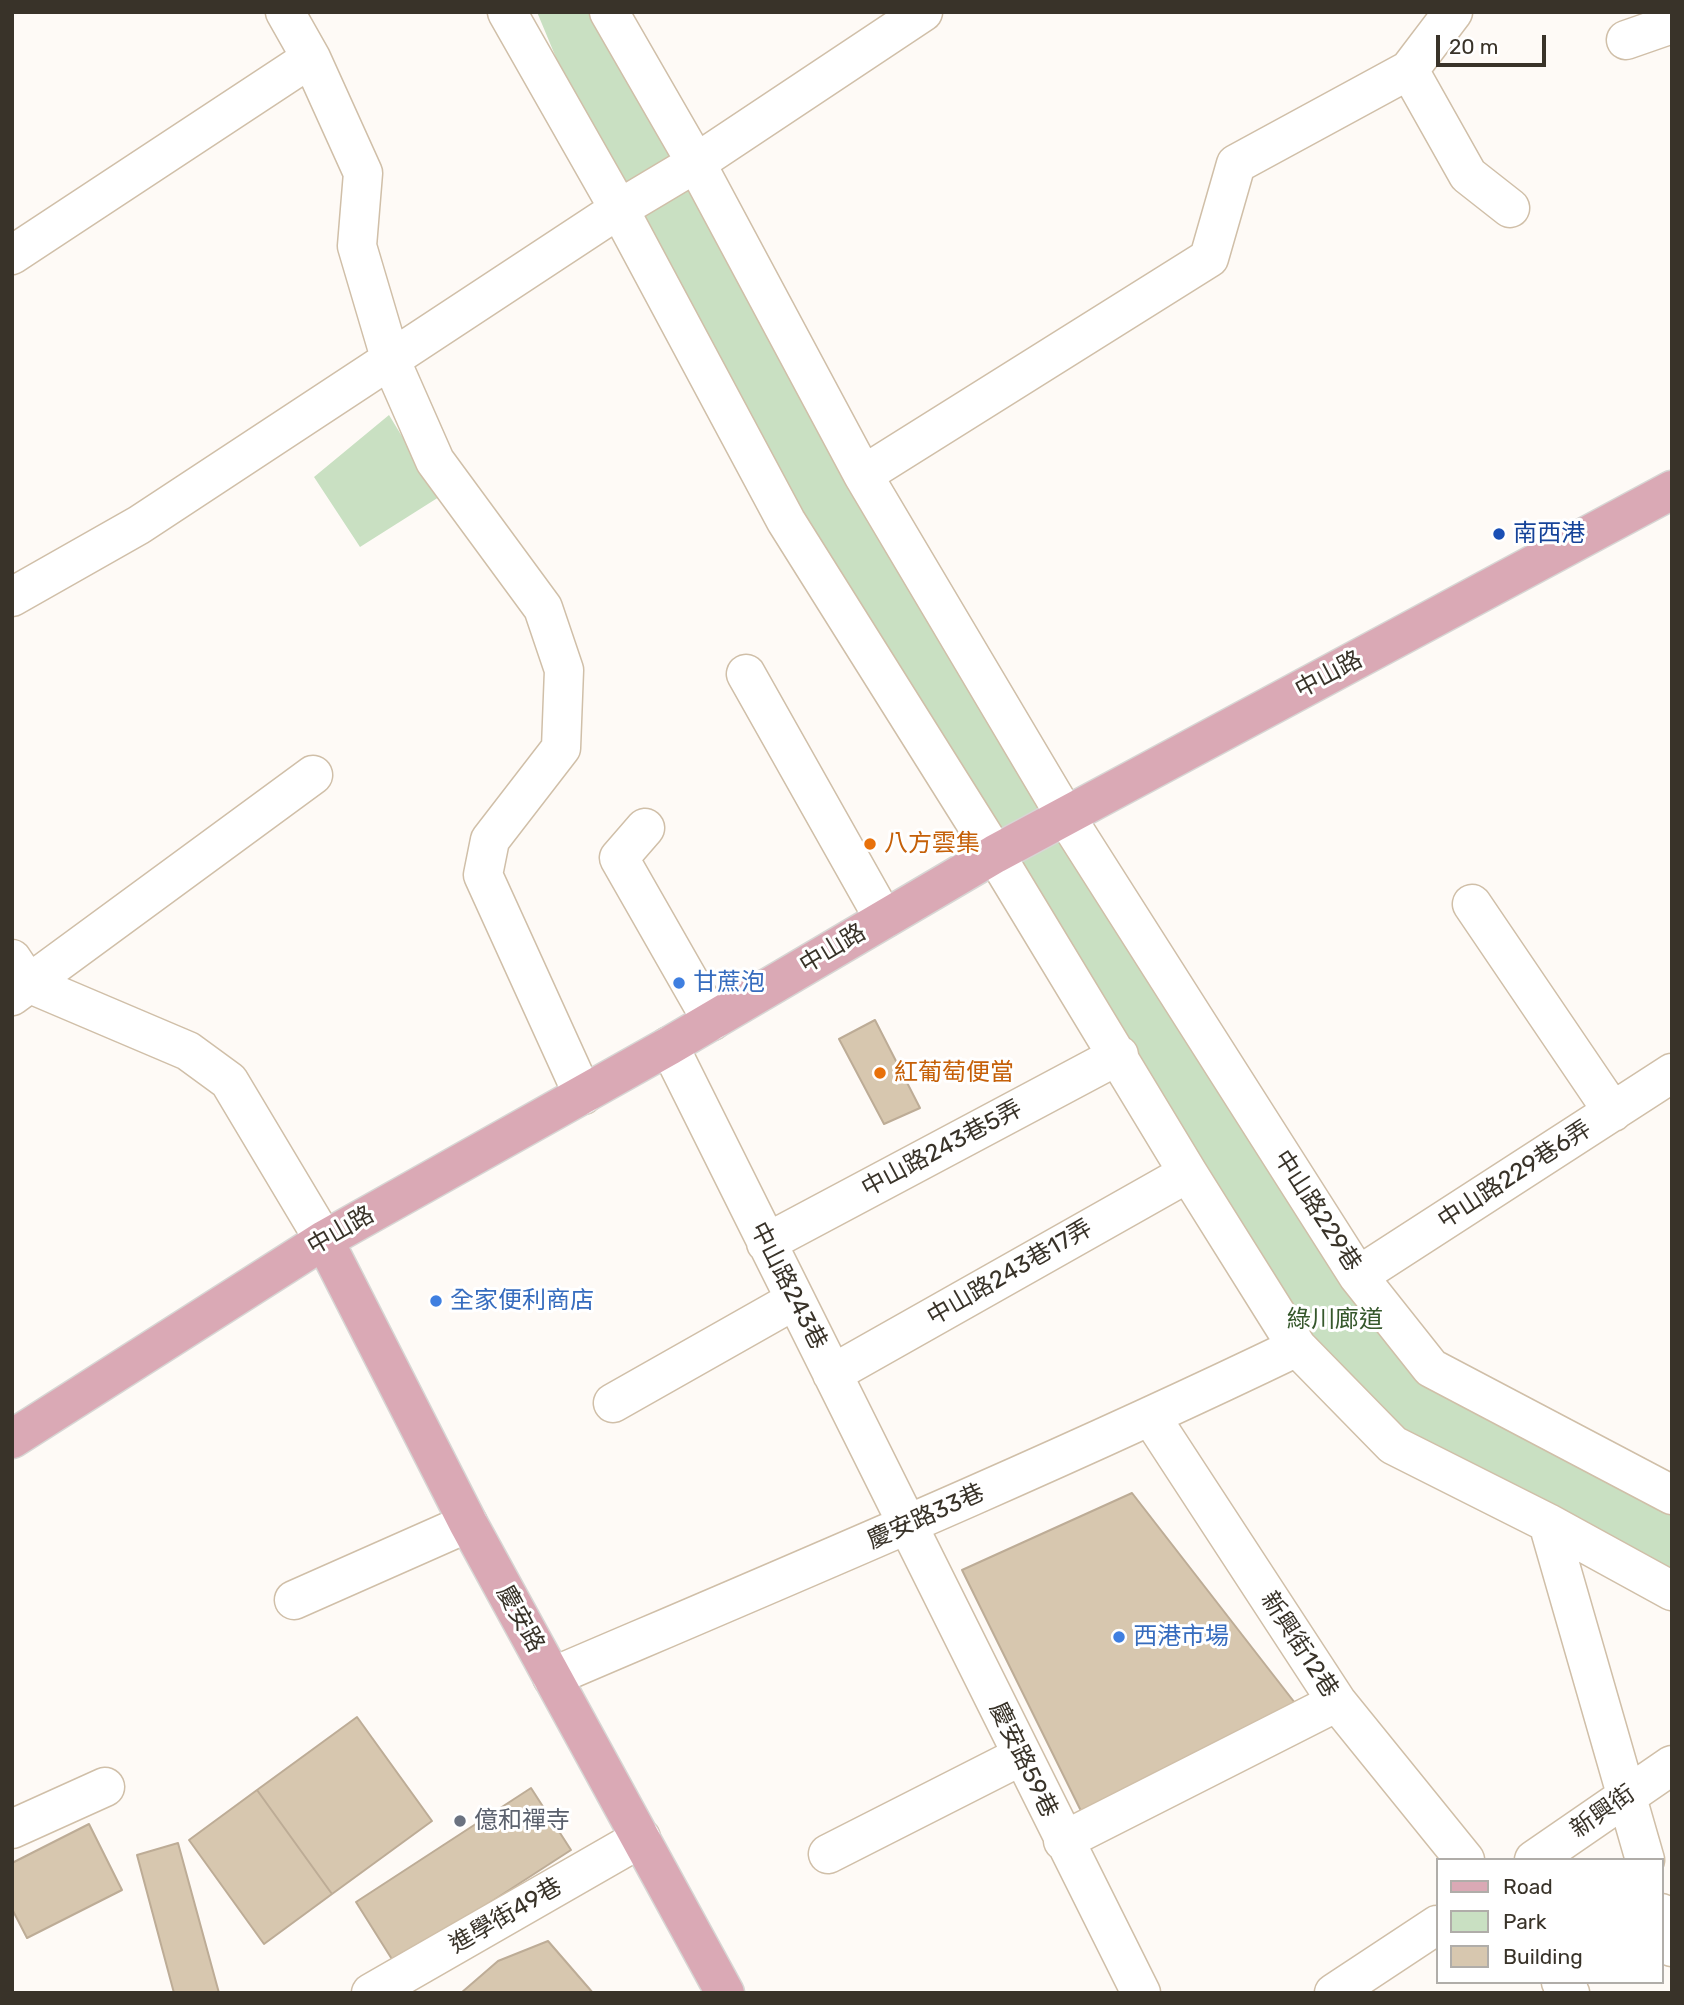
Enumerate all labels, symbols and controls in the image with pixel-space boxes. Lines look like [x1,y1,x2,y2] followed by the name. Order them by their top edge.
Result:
[1439,21,1549,65] scale bar
[1449,34,1498,59] text: 20 m
[1513,520,1585,548] place label: 南西港
[1491,526,1507,542] marker: 南西港
[1290,645,1368,705] street label: 中山路
[884,830,980,858] place label: 八方雲集
[862,836,878,852] marker: 八方雲集
[795,918,871,980] street label: 中山路
[693,969,765,997] place label: 甘蔗泡
[671,975,687,991] marker: 甘蔗泡
[894,1059,1014,1087] place label: 紅葡萄便當
[872,1065,888,1081] marker: 紅葡萄便當
[857,1095,1027,1203] street label: 中山路243巷5弄
[1433,1115,1597,1235] street label: 中山路229巷6弄
[1267,1145,1367,1277] street label: 中山路229巷
[303,1201,379,1261] street label: 中山路
[922,1214,1098,1332] street label: 中山路243巷17弄
[744,1217,832,1355] street label: 中山路243巷
[450,1287,594,1315] place label: 全家便利商店
[428,1293,444,1309] marker: 全家便利商店
[1287,1306,1383,1334] park label: 綠川廊道
[863,1478,989,1556] street label: 慶安路33巷
[490,1581,550,1657] street label: 慶安路
[1254,1587,1344,1703] street label: 新興街12巷
[1133,1623,1229,1651] place label: 西港市場
[1111,1629,1127,1645] marker: 西港市場
[983,1698,1063,1822] street label: 慶安路59巷
[1565,1780,1641,1844] street label: 新興街
[474,1807,570,1835] place label: 億和禪寺
[452,1813,468,1829] marker: 億和禪寺
[1436,1858,1663,1984] legend
[445,1872,567,1960] street label: 進學街49巷
[1503,1874,1553,1899] text: Road
[1503,1909,1547,1934] text: Park
[1503,1944,1583,1969] text: Building

